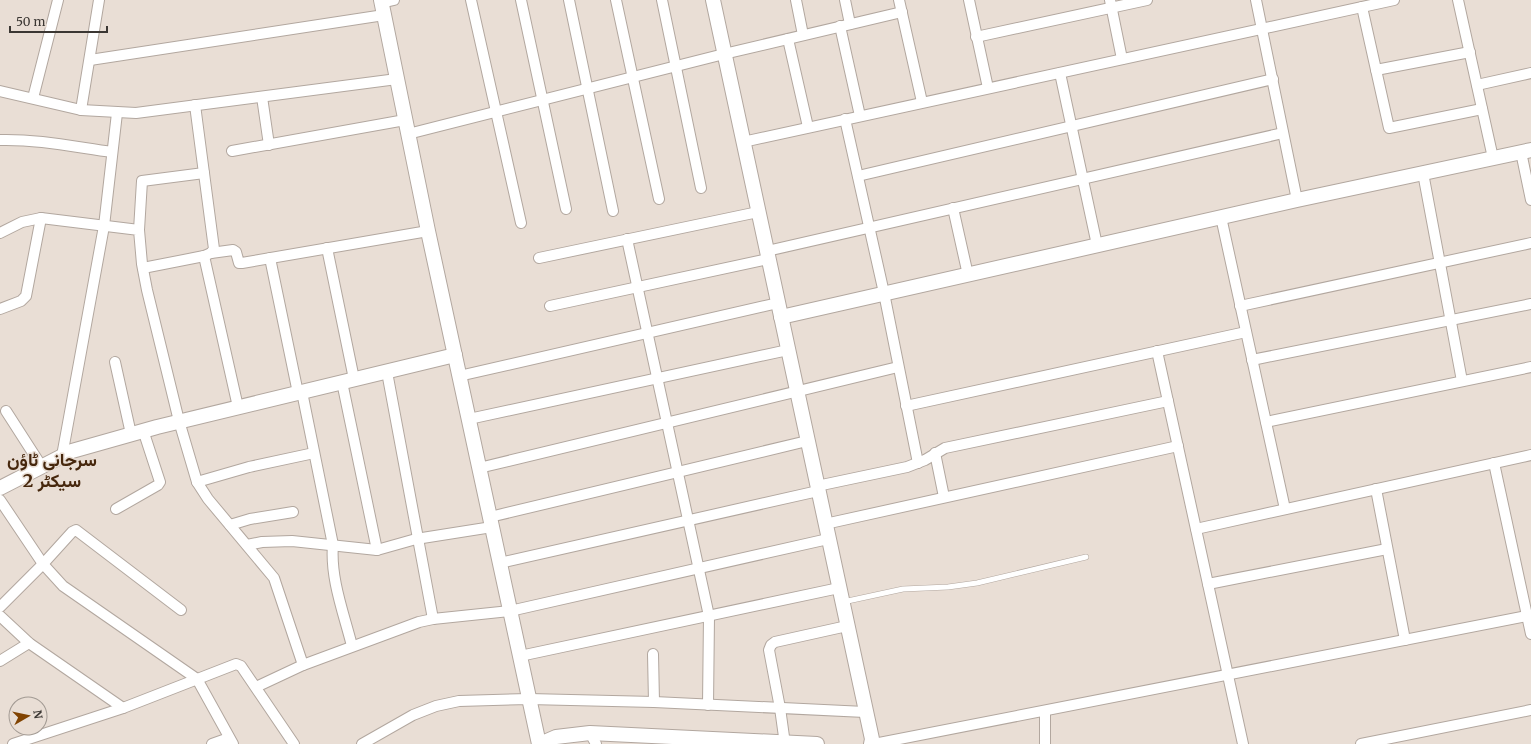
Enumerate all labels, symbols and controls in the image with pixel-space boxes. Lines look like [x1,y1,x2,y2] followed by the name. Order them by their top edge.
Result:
[10,8,107,34] scale bar
[16,14,45,29] text: 50 m
[7,448,97,492] district label: سرجانی ٹاؤن سیکٹر 2
[8,696,48,736] north arrow
[30,709,46,720] text: N

